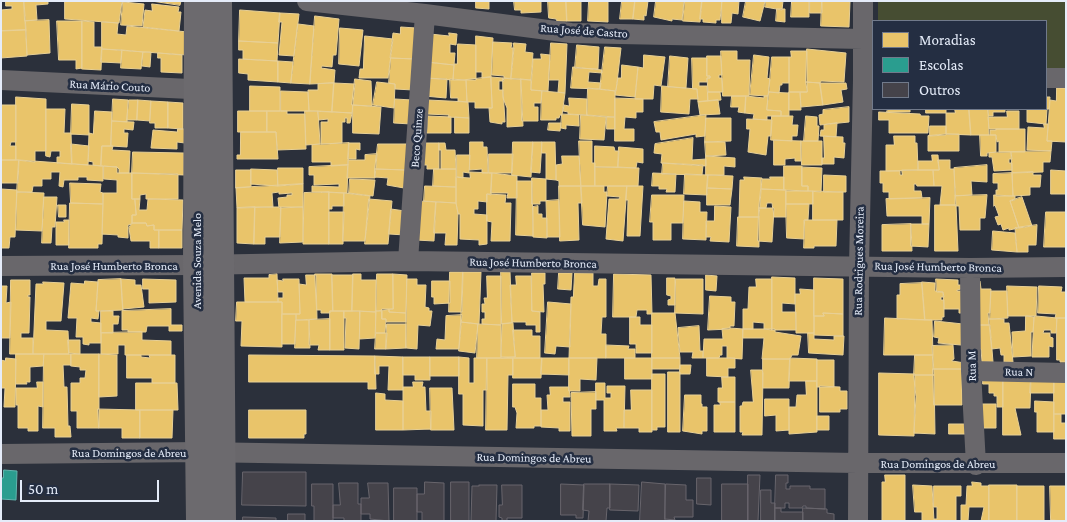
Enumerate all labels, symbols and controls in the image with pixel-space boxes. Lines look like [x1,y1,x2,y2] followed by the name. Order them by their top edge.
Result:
[872,20,1047,110] legend
[540,21,628,41] street label: Rua José de Castro
[919,32,976,48] text: Moradias
[919,57,963,73] text: Escolas
[69,77,151,95] street label: Rua Mário Couto
[919,82,960,98] text: Outros
[408,108,426,168] street label: Beco Quinze
[851,206,867,316] street label: Rua Rodrigues Moreira
[190,213,204,309] street label: Avenida Souza Melo
[469,255,597,271] street label: Rua José Humberto Bronca
[50,259,178,273] street label: Rua José Humberto Bronca
[874,259,1002,275] street label: Rua José Humberto Bronca
[965,351,979,381] street label: Rua M
[1005,365,1033,379] street label: Rua N
[72,446,186,460] street label: Rua Domingos de Abreu
[476,450,592,466] street label: Rua Domingos de Abreu
[881,457,995,471] street label: Rua Domingos de Abreu
[22,470,161,502] scale bar
[28,481,58,497] text: 50 m

